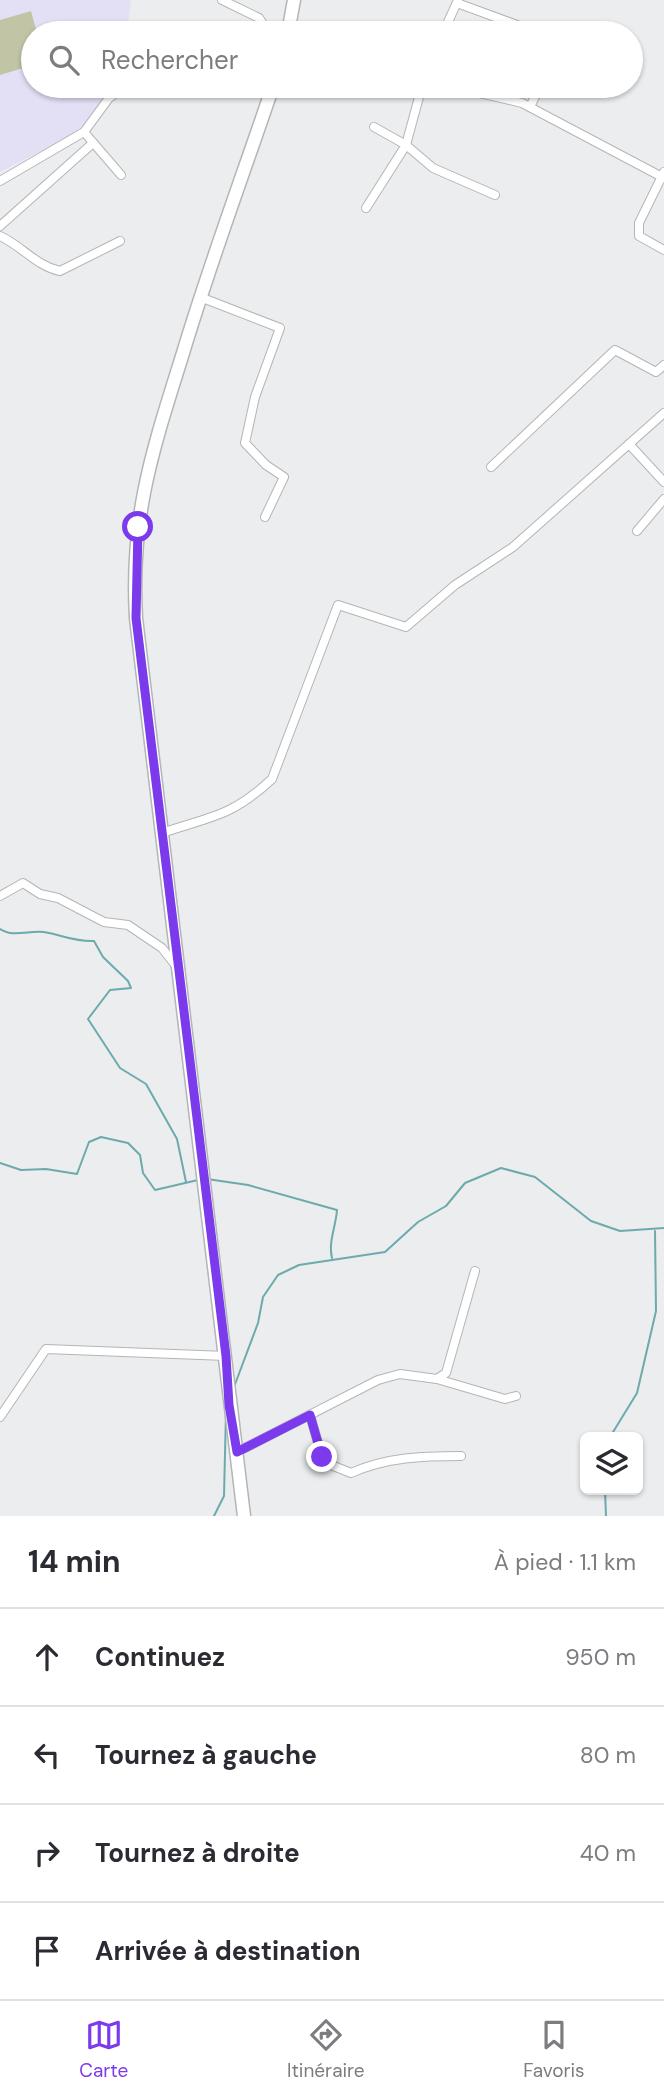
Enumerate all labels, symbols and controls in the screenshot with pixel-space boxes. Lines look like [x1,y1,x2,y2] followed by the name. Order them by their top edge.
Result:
[21,21,643,98] search box
[45,41,83,79] icon: search
[101,43,238,77] text: Rechercher
[122,511,153,542] route start
[580,1432,643,1495] map controls
[580,1432,643,1495] button: layers
[306,1441,337,1472] route end
[28,1542,120,1581] text: 14 min
[494,1547,636,1577] text: À pied · 1.1 km
[28,1638,66,1676] icon: ahead
[95,1640,225,1674] text: Continuez
[565,1642,636,1672] text: 950 m
[28,1736,66,1774] icon: left
[95,1738,317,1772] text: Tournez à gauche
[580,1740,636,1770] text: 80 m
[28,1834,66,1872] icon: right
[95,1836,300,1870] text: Tournez à droite
[580,1838,636,1868] text: 40 m
[28,1932,66,1970] icon: arrive
[95,1934,361,1968] text: Arrivée à destination
[79,2016,128,2083] tab: Carte
[287,2016,365,2083] tab: Itinéraire
[523,2016,585,2083] tab: Favoris

